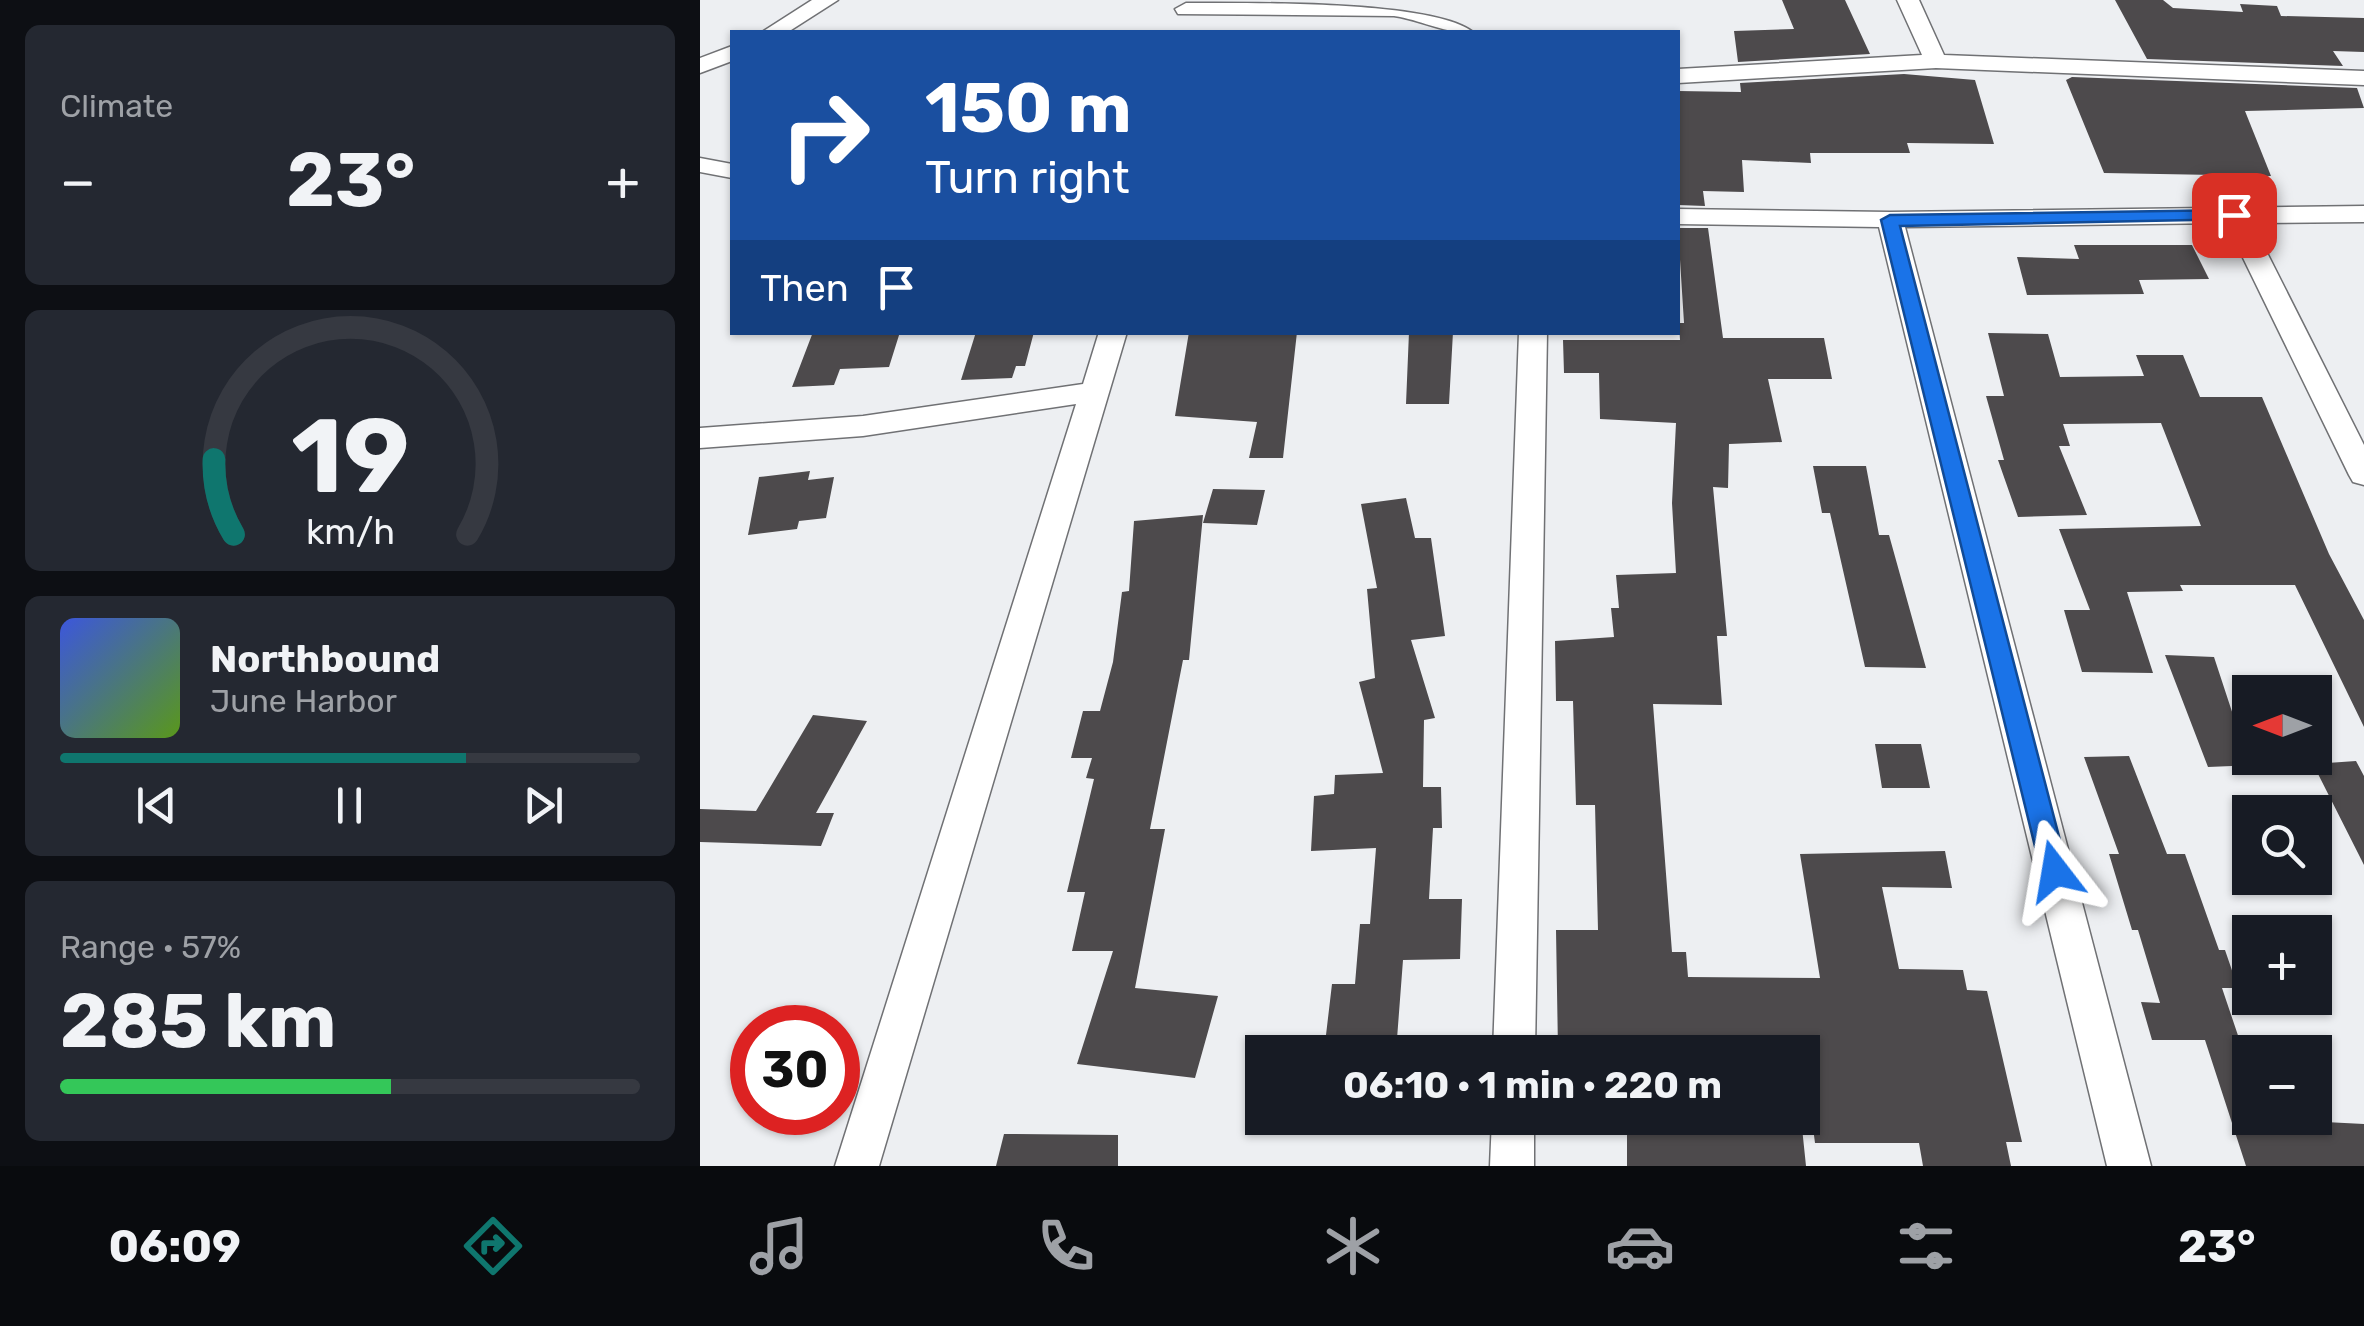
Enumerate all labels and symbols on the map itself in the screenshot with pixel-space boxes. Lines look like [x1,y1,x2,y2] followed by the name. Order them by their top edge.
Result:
[2192,173,2277,258] pin
[2232,675,2332,775] north arrow
[2003,819,2107,923] position arrow
[730,1005,860,1135] speed limit sign: 30

